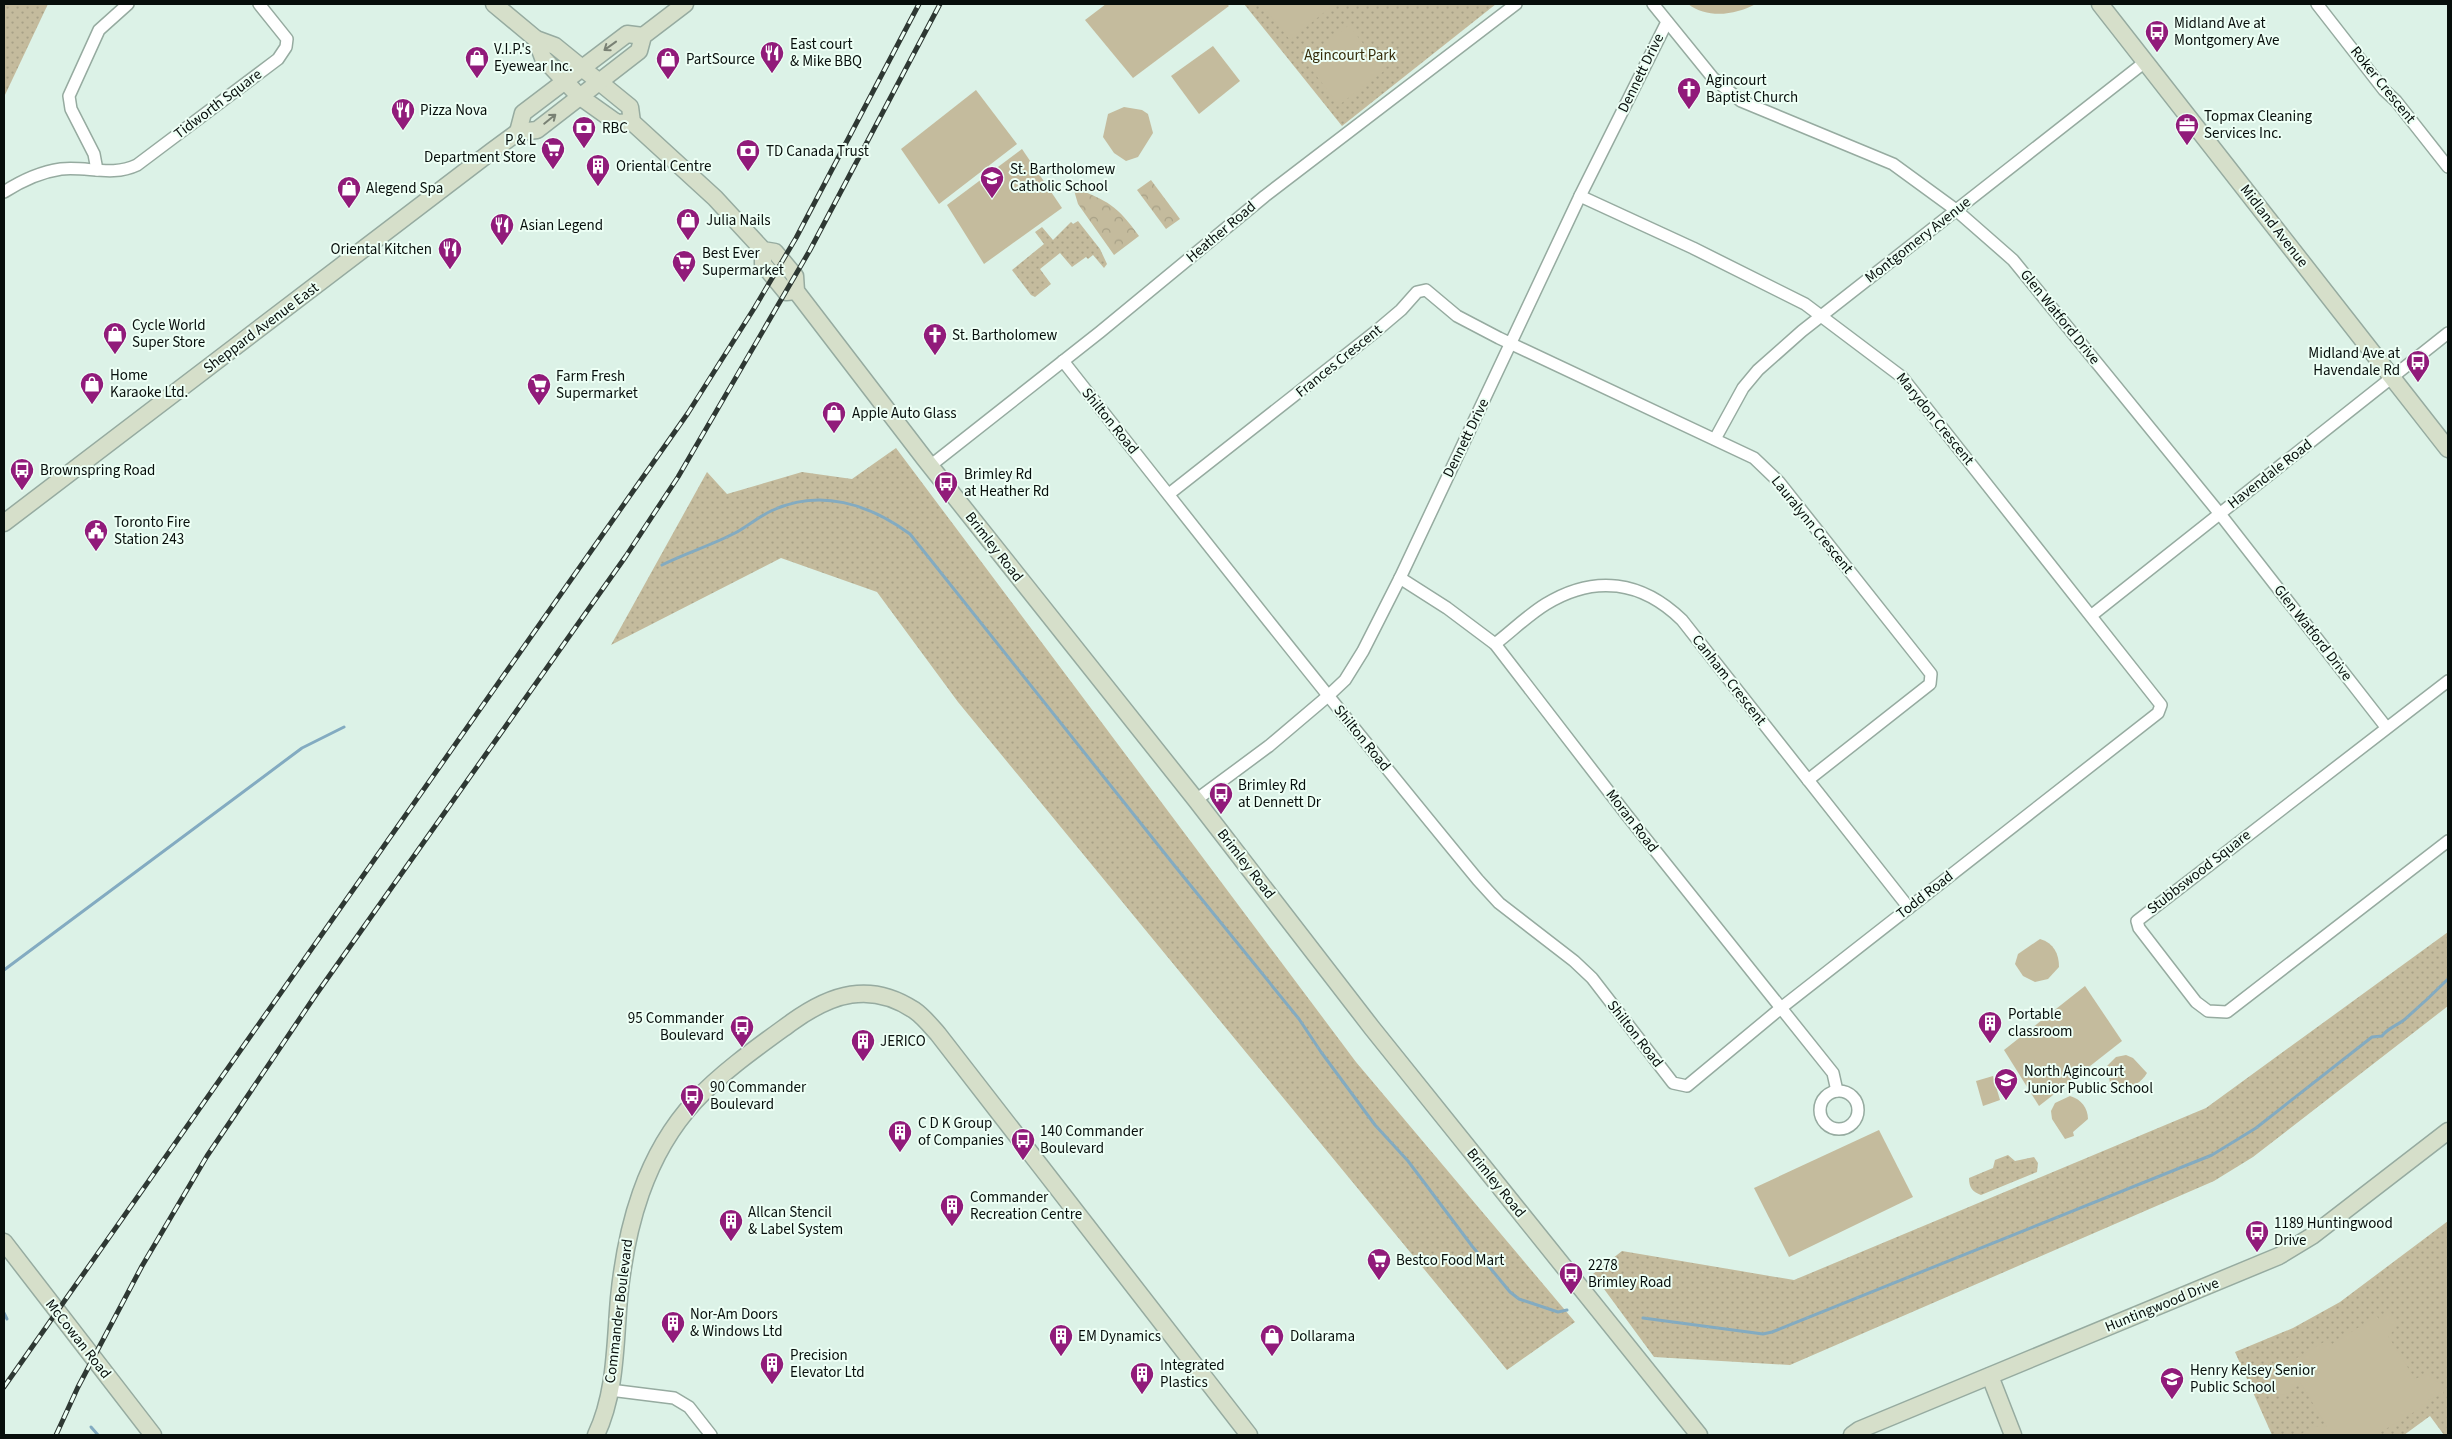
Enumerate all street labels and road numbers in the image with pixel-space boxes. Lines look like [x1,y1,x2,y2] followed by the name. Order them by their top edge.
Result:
[1613,30,1669,116] street label: Dennett Drive
[2345,42,2421,128] street label: Roker Crescent
[170,64,266,144] street label: Tidworth Square
[2235,180,2313,272] street label: Midland Avenue
[1861,192,1975,288] street label: Montgomery Avenue
[1182,196,1260,268] street label: Heather Road
[2015,265,2105,369] street label: Glen Watford Drive
[199,278,323,378] street label: Sheppard Avenue East
[1291,320,1387,402] street label: Frances Crescent
[1891,368,1979,470] street label: Marydon Crescent
[1077,383,1143,459] street label: Shilton Road
[1438,395,1494,481] street label: Dennett Drive
[2223,434,2317,514] street label: Havendale Road
[1766,472,1858,578] street label: Lauralynn Crescent
[960,508,1028,586] street label: Brimley Road
[2269,580,2357,686] street label: Glen Watford Drive
[1687,630,1771,730] street label: Canham Crescent
[1329,700,1395,776] street label: Shilton Road
[1601,785,1663,857] street label: Moran Road
[1212,825,1280,903] street label: Brimley Road
[2143,825,2255,919] street label: Stubbswood Square
[1892,866,1958,924] street label: Todd Road
[1602,996,1668,1072] street label: Shilton Road
[1462,1144,1530,1222] street label: Brimley Road
[600,1238,638,1384] street label: Commander Boulevard
[2102,1273,2222,1337] street label: Huntingwood Drive
[40,1295,116,1383] street label: McCowan Road

